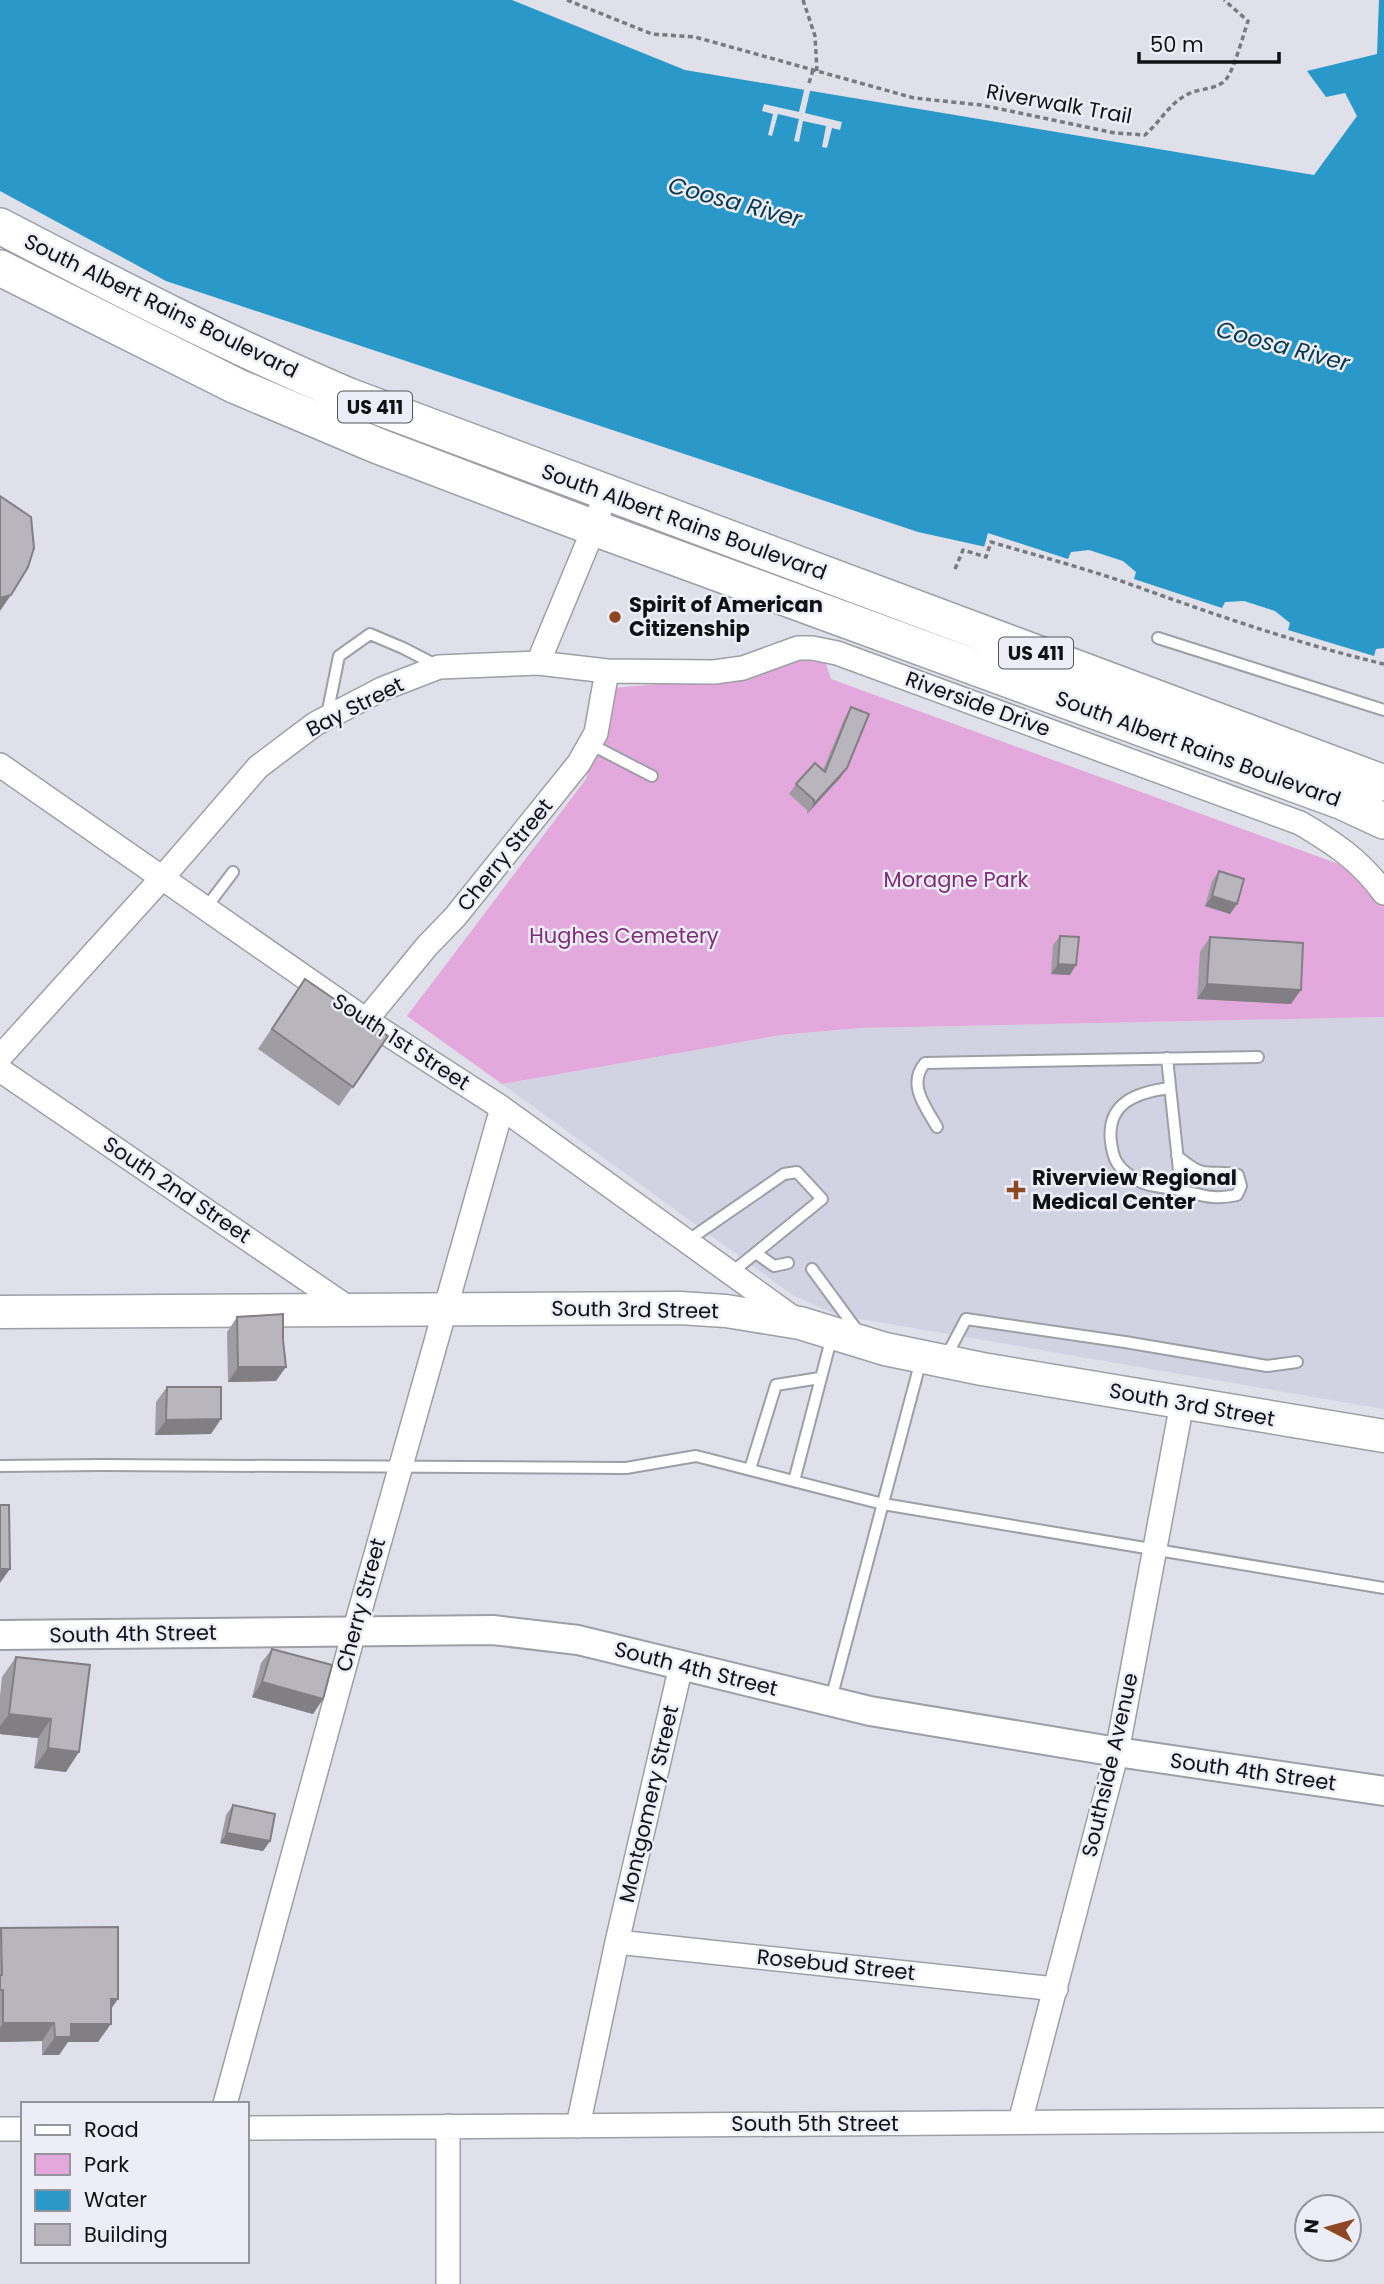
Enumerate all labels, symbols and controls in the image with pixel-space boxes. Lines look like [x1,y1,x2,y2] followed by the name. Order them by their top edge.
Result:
[1139,21,1279,65] scale bar
[1150,30,1204,59] text: 50 m
[984,76,1134,131] street label: Riverwalk Trail
[665,169,807,236] water label: Coosa River
[19,226,303,385] street label: South Albert Rains Boulevard
[1213,313,1355,380] water label: Coosa River
[338,392,412,422] road number: US 411
[538,456,831,587] street label: South Albert Rains Boulevard
[629,590,823,643] place label: Spirit of American Citizenship
[607,609,623,625] marker: Spirit of American Citizenship
[999,638,1073,668] road number: US 411
[902,664,1055,743] street label: Riverside Drive
[301,670,409,744] street label: Bay Street
[1052,683,1345,814] street label: South Albert Rains Boulevard
[450,792,559,917] street label: Cherry Street
[884,865,1029,894] park label: Moragne Park
[529,921,719,950] park label: Hughes Cemetery
[327,986,476,1097] street label: South 1st Street
[98,1129,257,1250] street label: South 2nd Street
[1032,1163,1237,1216] place label: Riverview Regional Medical Center
[1006,1180,1026,1200] marker: Riverview Regional Medical Center
[551,1294,719,1325] street label: South 3rd Street
[1107,1376,1277,1433] street label: South 3rd Street
[329,1535,392,1675] street label: Cherry Street
[49,1618,217,1649] street label: South 4th Street
[611,1634,781,1703] street label: South 4th Street
[1074,1670,1145,1860] street label: Southside Avenue
[612,1702,685,1905] street label: Montgomery Street
[1168,1746,1338,1798] street label: South 4th Street
[755,1942,917,1987] street label: Rosebud Street
[21,2102,248,2263] legend
[731,2109,899,2138] street label: South 5th Street
[84,2115,139,2144] text: Road
[84,2150,129,2179] text: Park
[84,2185,147,2214] text: Water
[1293,2193,1363,2263] north arrow
[1297,2218,1326,2235] text: N
[84,2220,168,2249] text: Building

